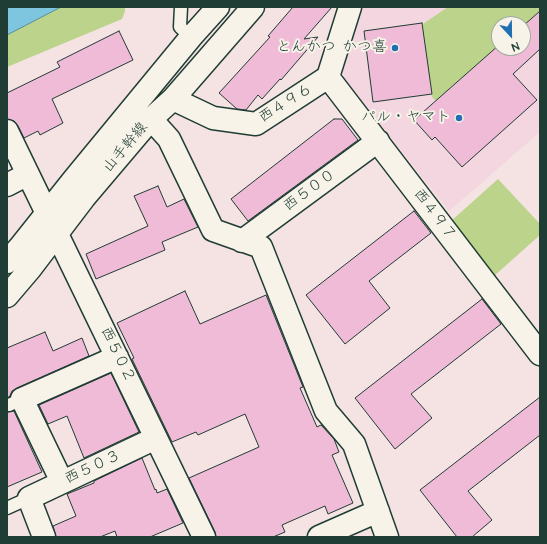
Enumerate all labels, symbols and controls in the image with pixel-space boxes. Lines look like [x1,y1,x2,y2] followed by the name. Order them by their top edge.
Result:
[491,16,531,56] north arrow
[509,38,521,55] text: N
[276,39,387,57] place label: とんかつ かつ喜
[390,43,400,53] marker: とんかつ かつ喜
[256,80,316,128] street label: 西４９６
[361,109,451,127] place label: パル・ヤマト
[454,113,464,123] marker: パル・ヤマト
[100,119,152,177] street label: 山手幹線
[280,166,340,216] street label: 西５００
[409,186,459,244] street label: 西４９７
[96,324,138,386] street label: 西５０２
[62,447,124,489] street label: 西５０３

